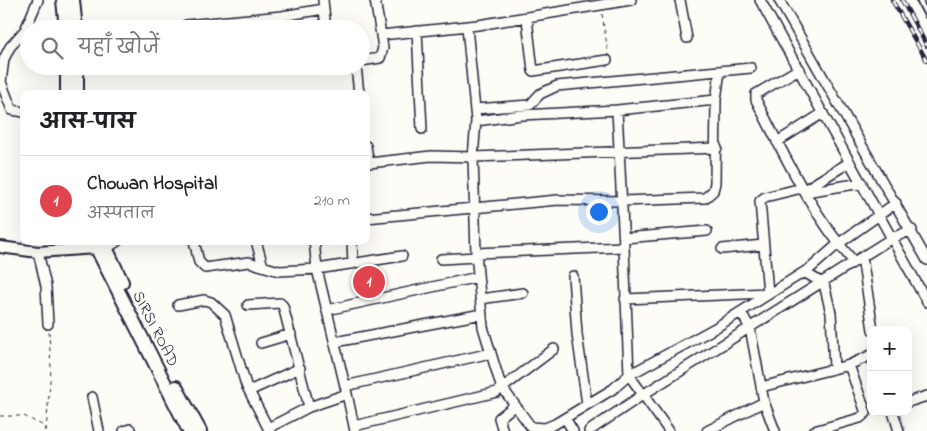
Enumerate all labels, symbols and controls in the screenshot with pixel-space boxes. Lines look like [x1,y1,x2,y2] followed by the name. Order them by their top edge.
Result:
[20,20,370,75] search box
[38,34,66,62] icon: search
[78,35,160,62] text: यहाँ खोजें
[40,108,135,138] text: आस-पास
[87,171,217,198] text: Chowan Hospital
[53,189,59,213] text: 1
[314,189,350,213] text: 210 m
[586,199,612,225] your location
[87,202,155,226] text: अस्पताल
[353,263,385,301] pin: 1
[126,287,184,371] street label: SIRSI ROAD
[867,326,912,416] map controls
[867,326,912,371] button: +
[867,371,912,416] button: −

